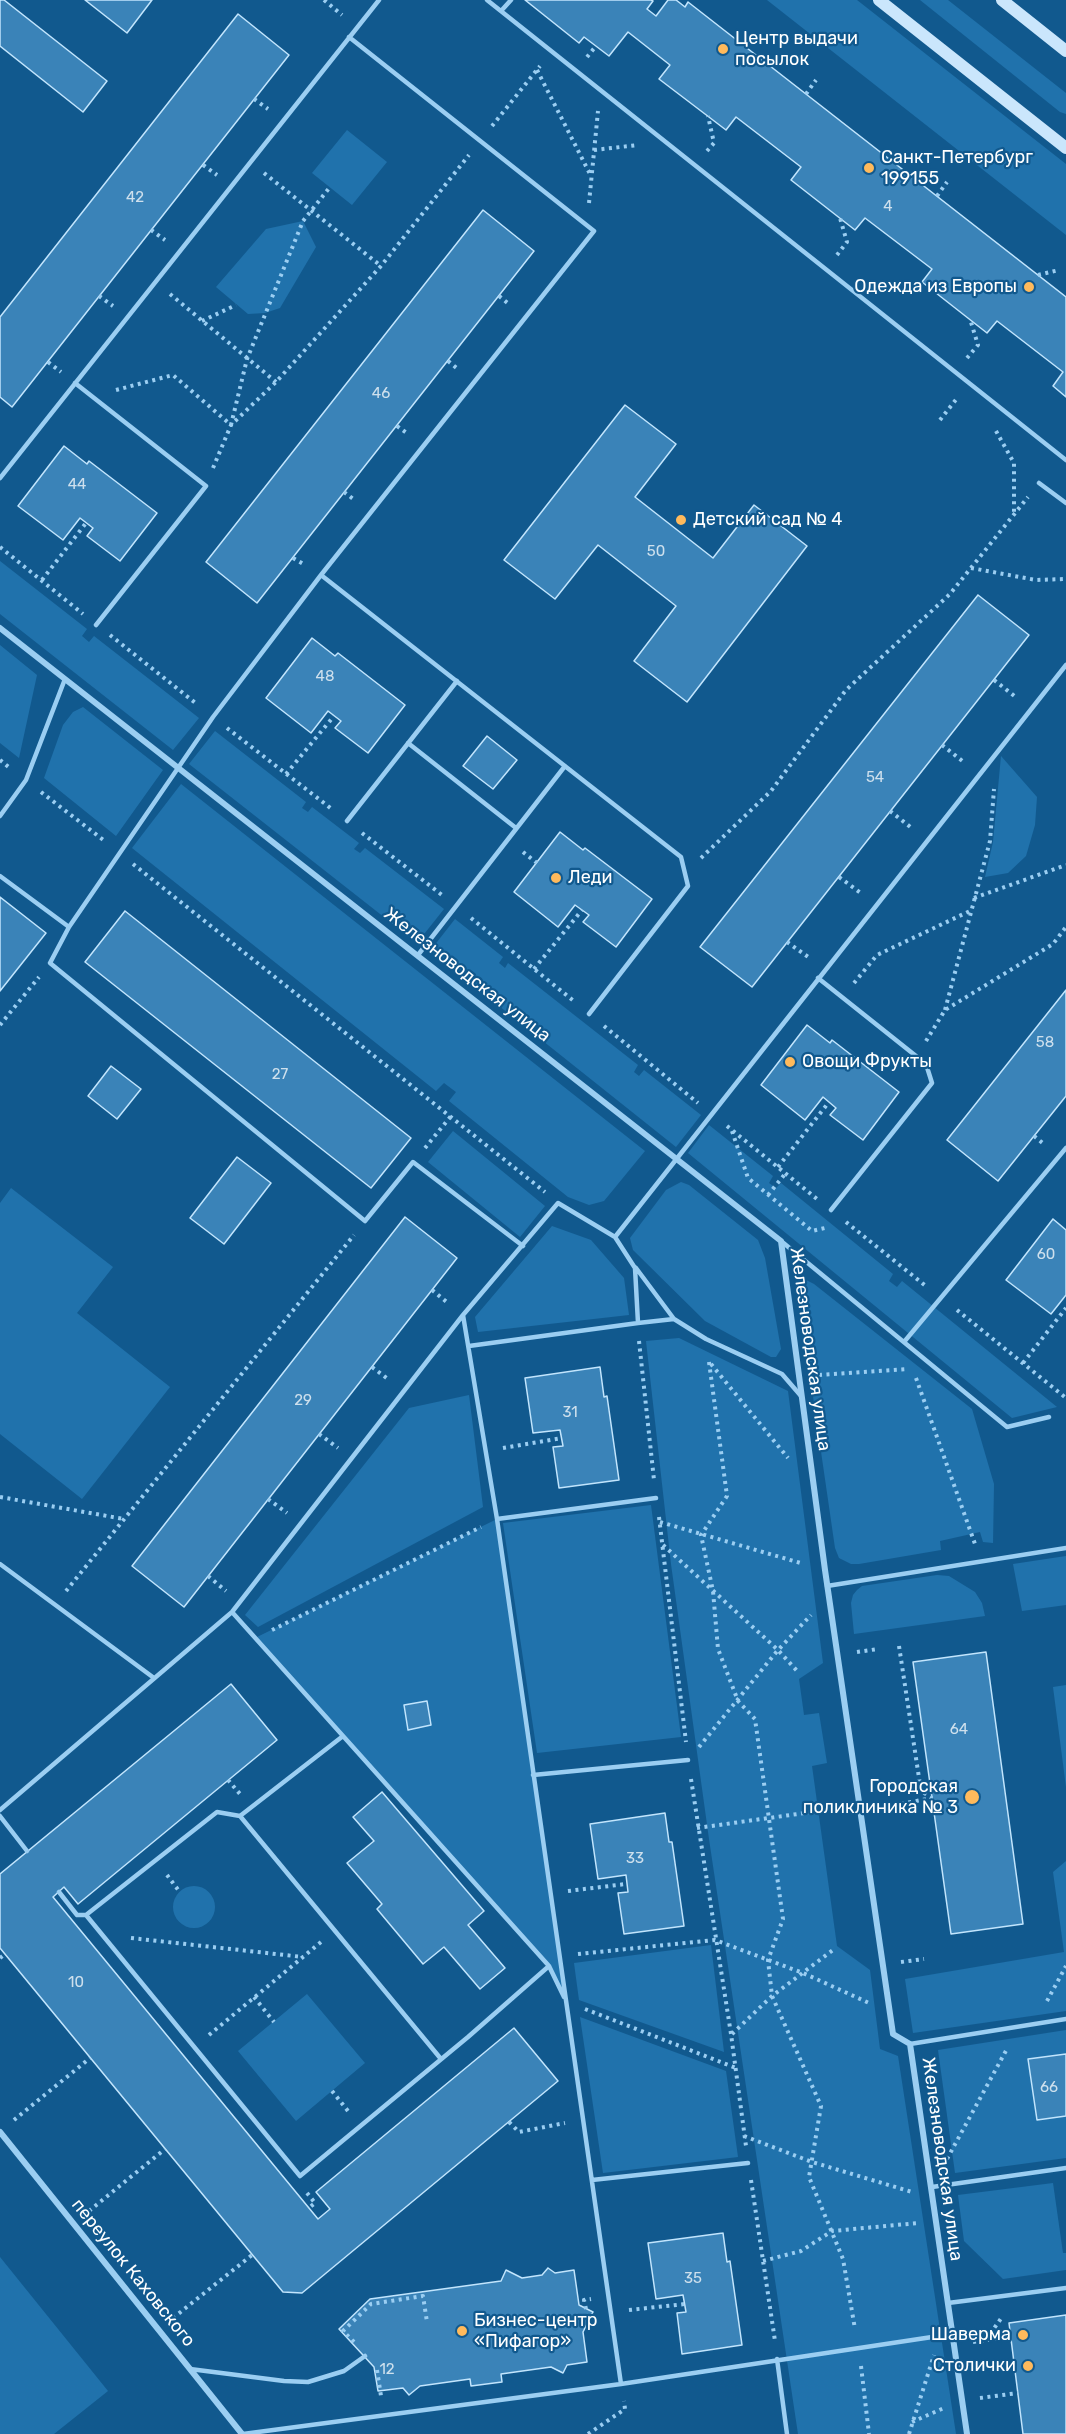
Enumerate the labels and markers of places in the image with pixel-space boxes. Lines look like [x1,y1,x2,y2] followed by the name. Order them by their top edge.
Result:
[735,28,858,70] place label: Центр выдачи посылок
[716,42,730,56] marker: Центр выдачи посылок
[881,147,1033,190] place label: Санкт-Петербург 199155
[862,161,876,175] marker: Санкт-Петербург 199155
[854,276,1017,298] place label: Одежда из Европы
[1022,280,1036,294] marker: Одежда из Европы
[693,509,842,531] place label: Детский сад № 4
[674,513,688,527] marker: Детский сад № 4
[568,867,613,889] place label: Леди
[549,871,563,885] marker: Леди
[802,1051,932,1073] place label: Овощи Фрукты
[783,1055,797,1069] marker: Овощи Фрукты
[803,1776,958,1818] place label: Городская поликлиника № 3
[963,1788,981,1806] marker: Городская поликлиника № 3
[474,2310,597,2352] place label: Бизнес-центр «Пифагор»
[455,2324,469,2338] marker: Бизнес-центр «Пифагор»
[931,2324,1011,2346] place label: Шаверма
[1016,2328,1030,2342] marker: Шаверма
[933,2355,1016,2377] place label: Столички
[1021,2359,1035,2373] marker: Столички

